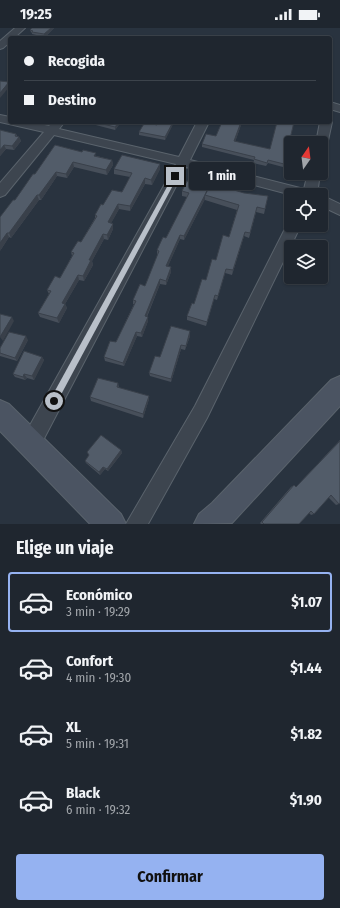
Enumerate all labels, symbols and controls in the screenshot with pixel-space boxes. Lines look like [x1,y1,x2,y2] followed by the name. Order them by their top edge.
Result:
[20,5,52,23] text: 19:25
[48,52,105,70] text: Recogida
[48,91,96,109] text: Destino
[284,136,328,180] north arrow
[284,136,328,284] map controls
[189,162,255,190] callout: 1 min
[166,167,184,185] route end
[208,168,236,183] text: 1 min
[284,188,328,232] button: locate
[284,240,328,284] button: layers
[45,392,63,410] route start
[16,537,114,559] text: Elige un viaje
[18,584,54,620] icon: car
[66,586,133,604] text: Económico
[291,593,322,611] text: $1.07
[66,604,130,619] text: 3 min · 19:29
[18,650,54,686] icon: car
[66,652,113,670] text: Confort
[290,659,322,677] text: $1.44
[66,670,131,685] text: 4 min · 19:30
[18,716,54,752] icon: car
[66,718,81,736] text: XL
[290,725,322,743] text: $1.82
[66,736,129,751] text: 5 min · 19:31
[18,782,54,818] icon: car
[66,784,100,802] text: Black
[290,791,322,809] text: $1.90
[66,802,130,817] text: 6 min · 19:32
[16,854,324,900] button: Confirmar

